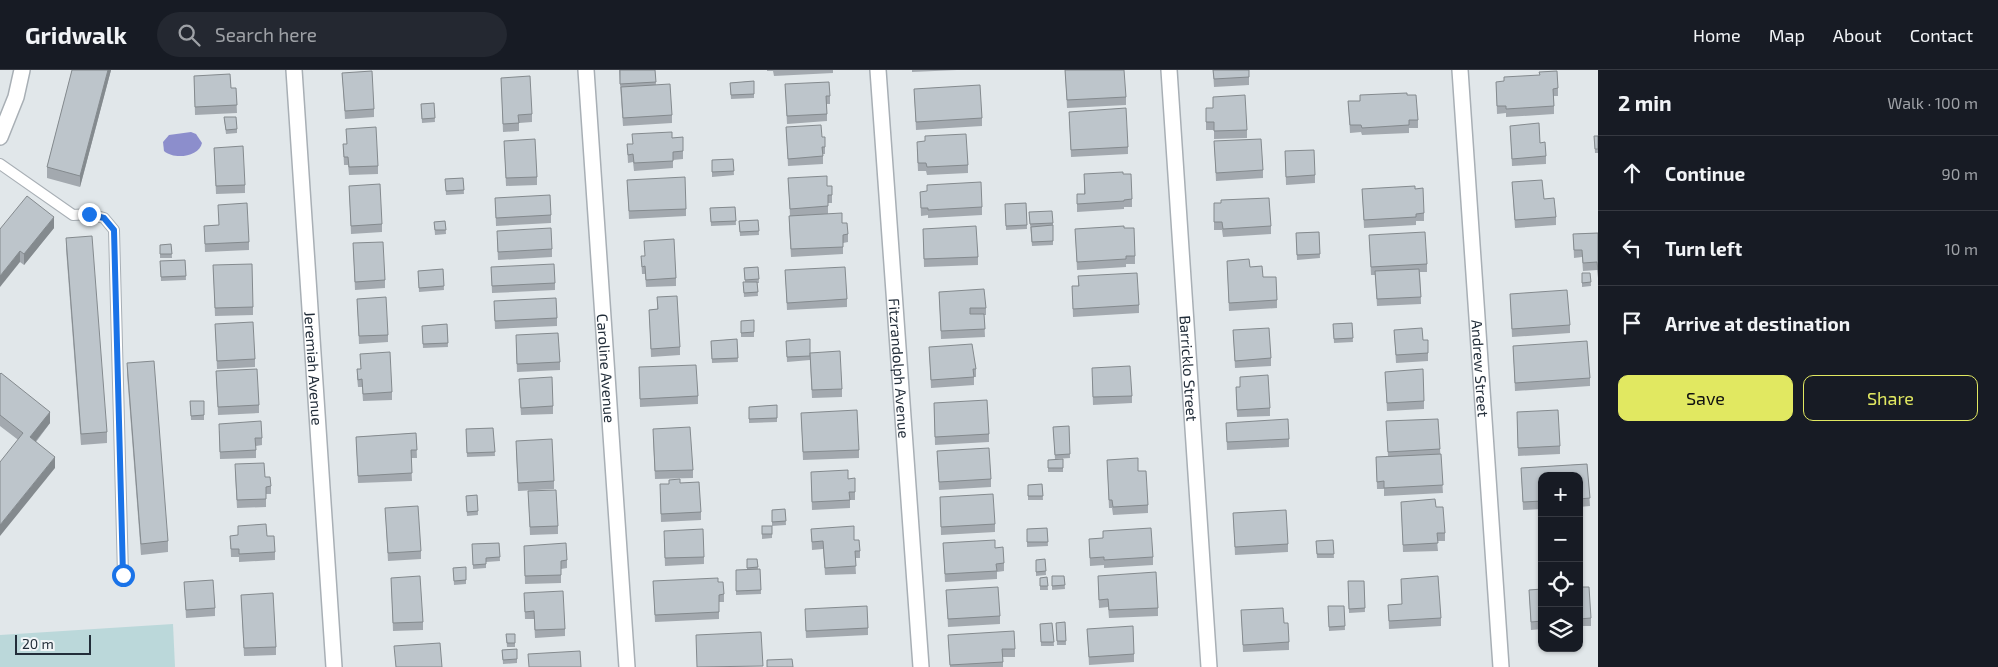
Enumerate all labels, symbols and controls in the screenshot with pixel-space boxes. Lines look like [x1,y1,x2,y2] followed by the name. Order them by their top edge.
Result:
[157,12,507,57] search box
[25,20,127,49] text: Gridwalk
[175,21,203,49] icon: search
[215,23,317,46] text: Search here
[1693,24,1741,46] text: Home
[1769,24,1805,46] text: Map
[1833,24,1882,46] text: About
[1910,24,1973,46] text: Contact
[1618,90,1672,115] text: 2 min
[1887,93,1978,112] text: Walk · 100 m
[1618,159,1646,187] icon: ahead
[1665,162,1745,185] text: Continue
[1942,164,1978,183] text: 90 m
[78,203,101,226] route end
[1618,234,1646,262] icon: left
[1665,237,1742,260] text: Turn left
[1944,239,1978,258] text: 10 m
[885,297,914,439] street label: Fitzrandolph Avenue
[1618,309,1646,337] icon: arrive
[301,311,327,426] street label: Jeremiah Avenue
[1665,312,1850,335] text: Arrive at destination
[594,313,619,424] street label: Caroline Avenue
[1176,315,1202,422] street label: Barricklo Street
[1468,319,1493,418] street label: Andrew Street
[1618,375,1793,421] button: Save
[1803,375,1978,421] button: Share
[1538,472,1583,652] map controls
[1538,472,1583,517] button: +
[1538,517,1583,562] button: −
[1538,562,1583,607] button: locate
[112,564,135,587] route start
[1538,607,1583,652] button: layers
[15,632,91,655] scale bar
[22,635,54,652] text: 20 m

